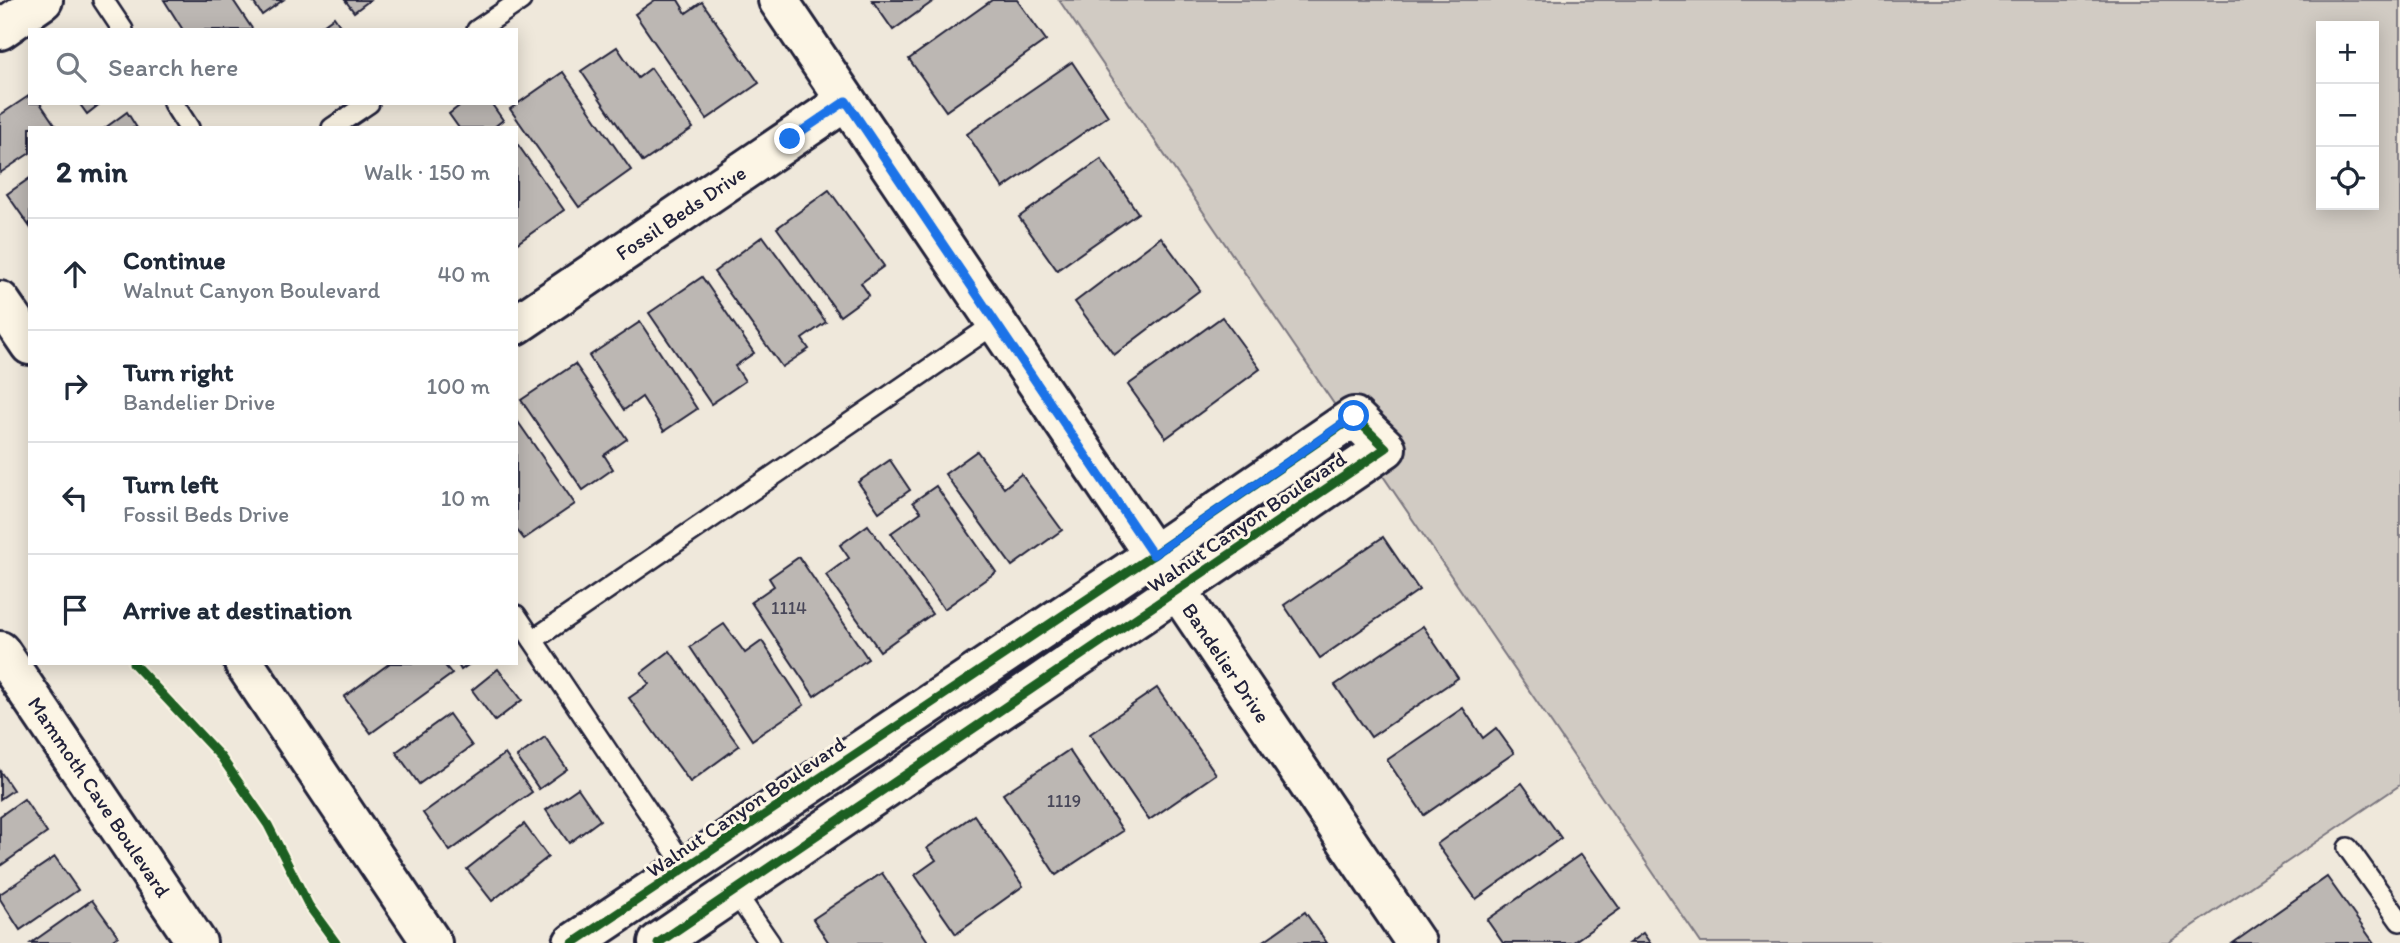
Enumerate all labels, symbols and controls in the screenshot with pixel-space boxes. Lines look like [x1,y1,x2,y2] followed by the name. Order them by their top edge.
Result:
[2316,21,2379,210] map controls
[2316,21,2379,84] button: +
[28,28,518,105] search box
[52,48,90,86] icon: search
[108,51,238,83] text: Search here
[2316,84,2379,147] button: −
[774,123,805,154] route end
[2316,147,2379,210] button: locate
[56,153,127,190] text: 2 min
[364,158,490,186] text: Walk · 150 m
[611,160,751,265] street label: Fossil Beds Drive
[123,244,226,276] text: Continue
[56,255,94,293] icon: ahead
[437,260,490,288] text: 40 m
[123,276,380,304] text: Walnut Canyon Boulevard
[123,356,234,388] text: Turn right
[56,367,94,405] icon: right
[426,372,490,400] text: 100 m
[123,388,275,416] text: Bandelier Drive
[1338,400,1369,431] route start
[1142,445,1351,598] street label: Walnut Canyon Boulevard
[123,468,219,500] text: Turn left
[56,479,94,517] icon: left
[441,484,490,512] text: 10 m
[123,500,289,528] text: Fossil Beds Drive
[56,591,94,629] icon: arrive
[123,594,352,626] text: Arrive at destination
[771,597,807,619] house number: 1114
[1177,598,1276,727] street label: Bandelier Drive
[23,692,176,902] street label: Mammoth Cave Boulevard
[641,730,850,883] street label: Walnut Canyon Boulevard
[1047,790,1081,812] house number: 1119

